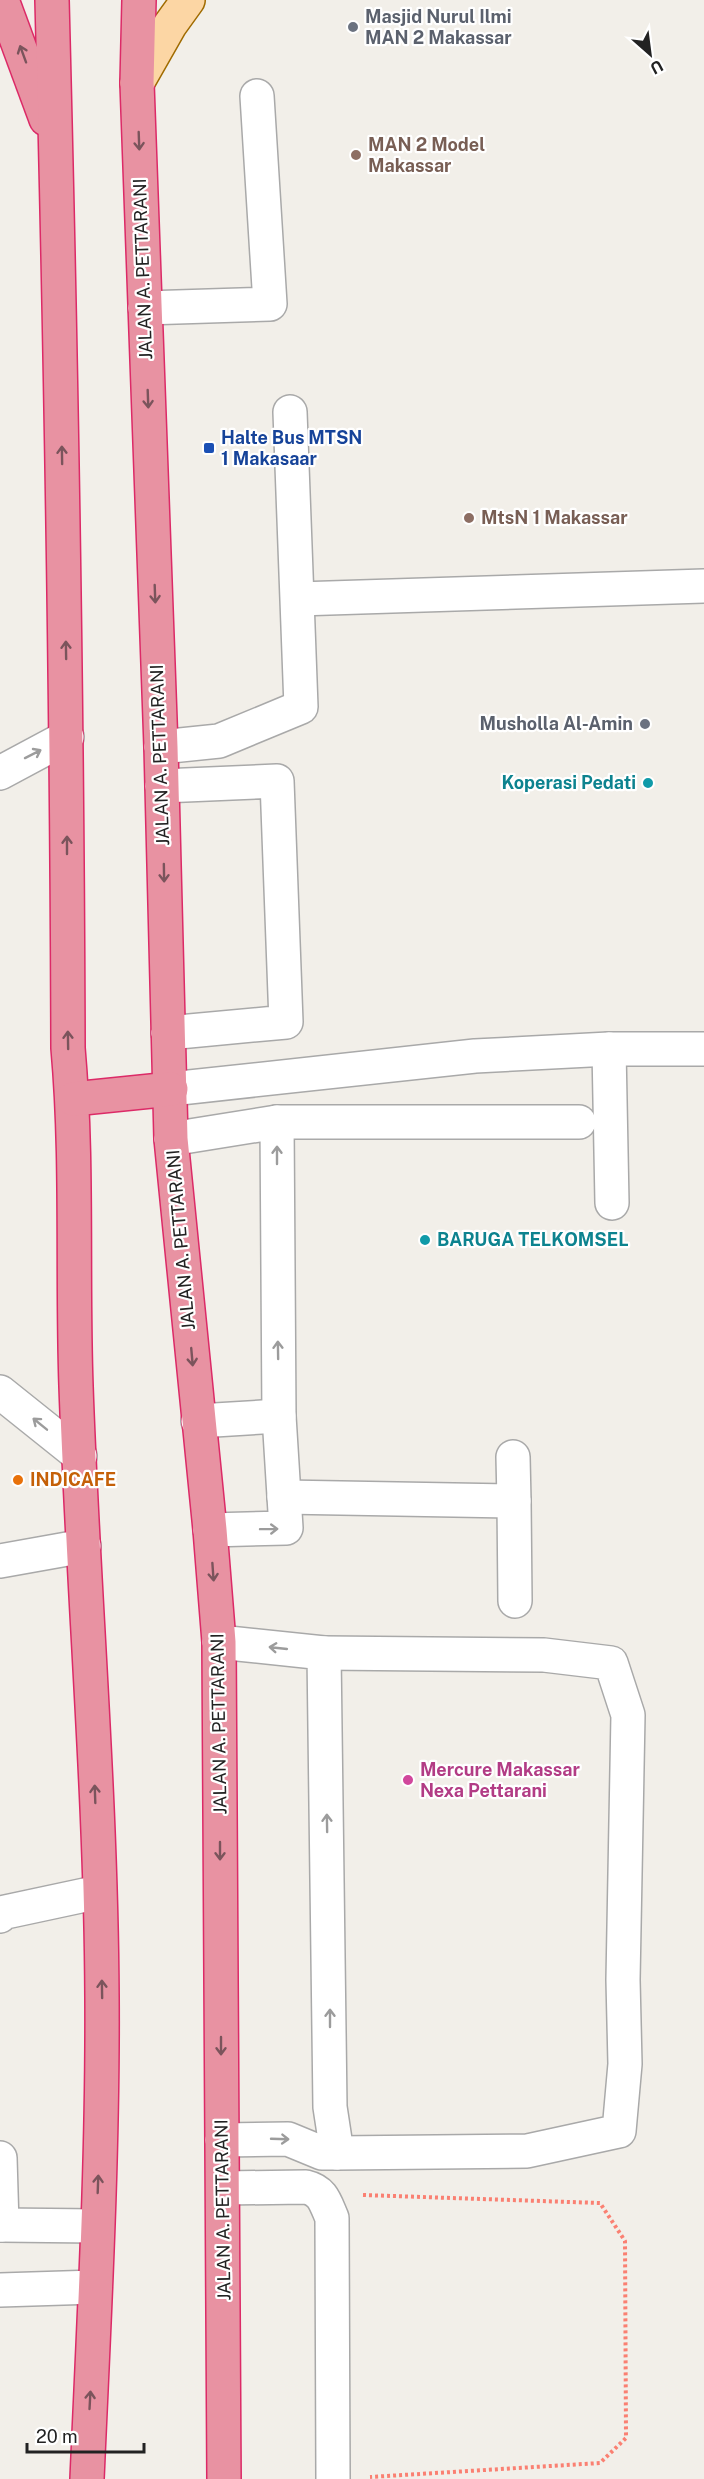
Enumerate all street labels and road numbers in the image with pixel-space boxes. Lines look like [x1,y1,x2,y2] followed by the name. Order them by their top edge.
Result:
[129,178,156,360] street label: JALAN A. PETTARANI
[146,664,173,846] street label: JALAN A. PETTARANI
[162,1149,199,1331] street label: JALAN A. PETTARANI
[206,1633,231,1815] street label: JALAN A. PETTARANI
[210,2119,235,2301] street label: JALAN A. PETTARANI

